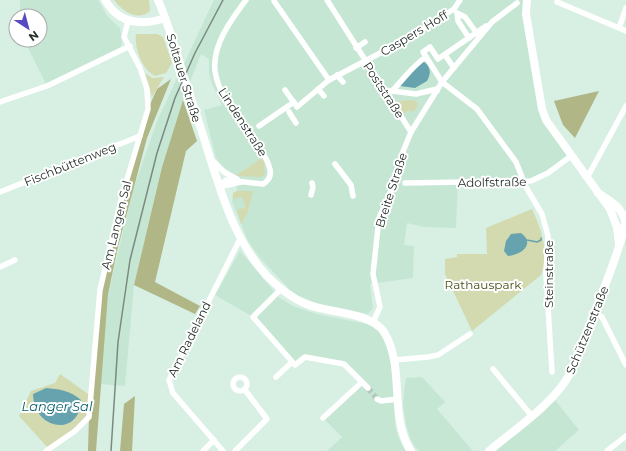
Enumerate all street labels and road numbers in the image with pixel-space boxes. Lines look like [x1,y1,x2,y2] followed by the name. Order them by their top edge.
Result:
[378,7,451,59] street label: Caspers Hoff
[163,32,205,124] street label: Soltauer Straße
[360,59,408,121] street label: Poststraße
[215,85,271,159] street label: Lindenstraße
[22,139,118,189] street label: Fischbüttenweg
[372,151,410,229] street label: Breite Straße
[457,174,527,190] street label: Adolfstraße
[98,179,134,271] street label: Am Langen Sal
[541,240,556,308] street label: Steinstraße
[562,284,612,376] street label: Schützenstraße
[164,299,214,379] street label: Am Radeland

